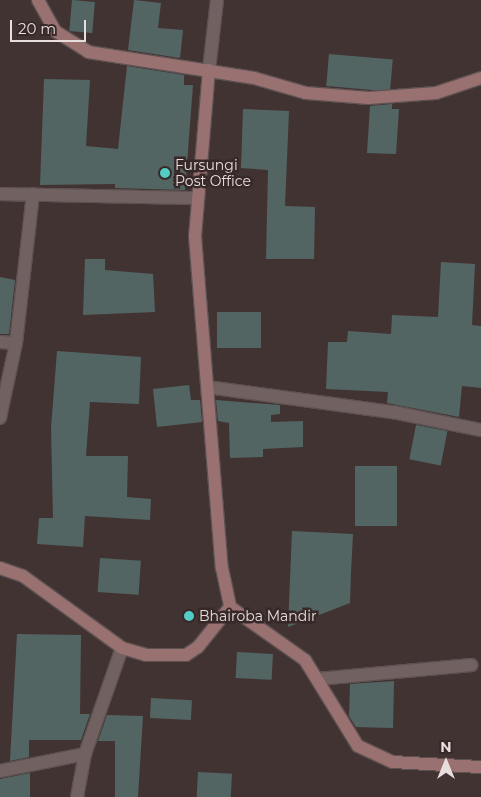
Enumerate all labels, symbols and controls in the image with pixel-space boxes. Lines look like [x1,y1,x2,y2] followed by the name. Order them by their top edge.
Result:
[12,10,89,42] scale bar
[18,19,56,38] text: 20 m
[175,157,251,190] place label: Fursungi Post Office
[159,167,171,179] marker: Fursungi Post Office
[199,608,317,624] place label: Bhairoba Mandir
[183,610,195,622] marker: Bhairoba Mandir
[421,737,471,787] north arrow
[440,738,452,756] text: N

